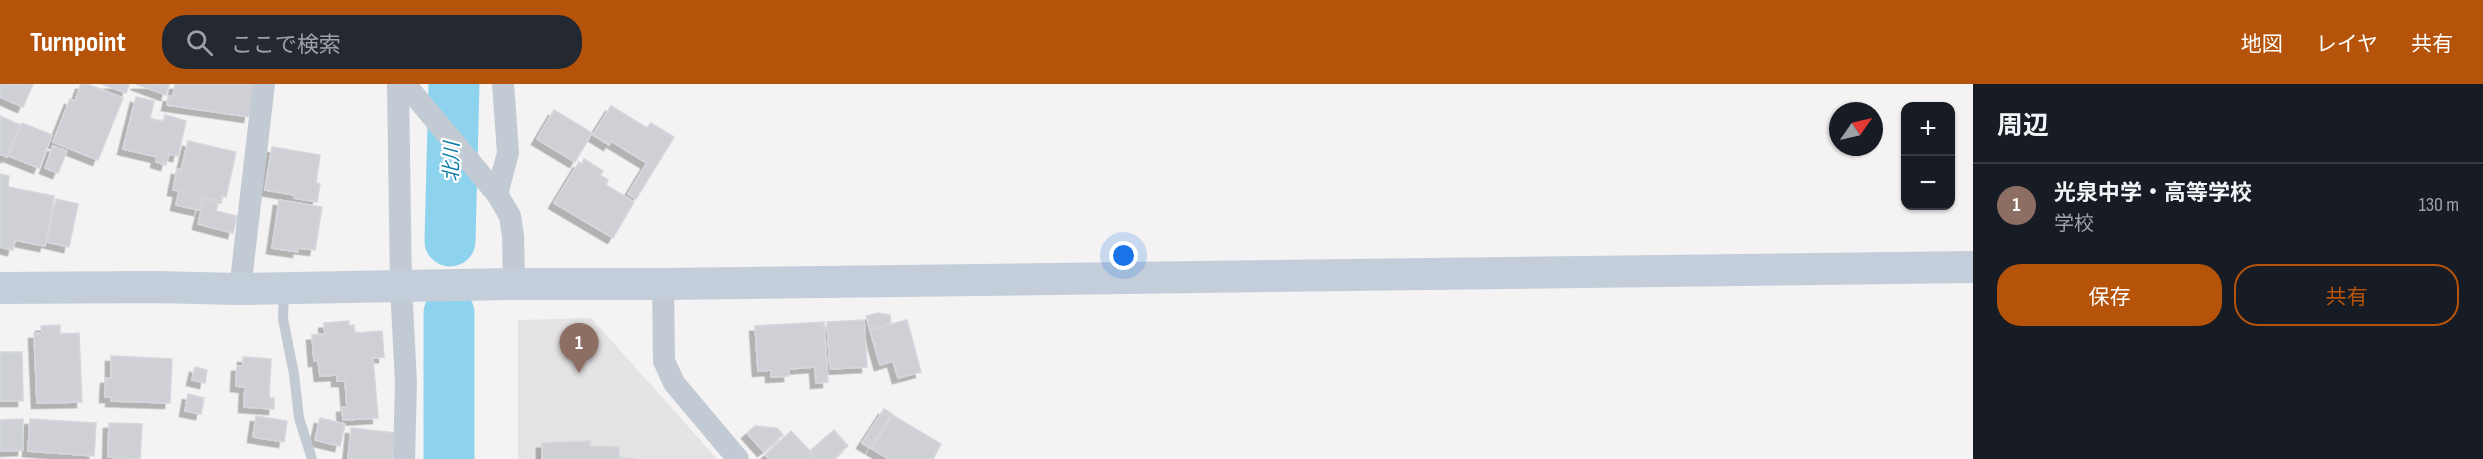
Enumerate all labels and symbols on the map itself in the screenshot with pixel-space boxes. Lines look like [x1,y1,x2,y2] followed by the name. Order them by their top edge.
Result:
[1829,102,1883,156] north arrow
[440,140,464,182] water label: 北川
[1109,241,1138,270] your location
[560,324,598,373] pin: 1

